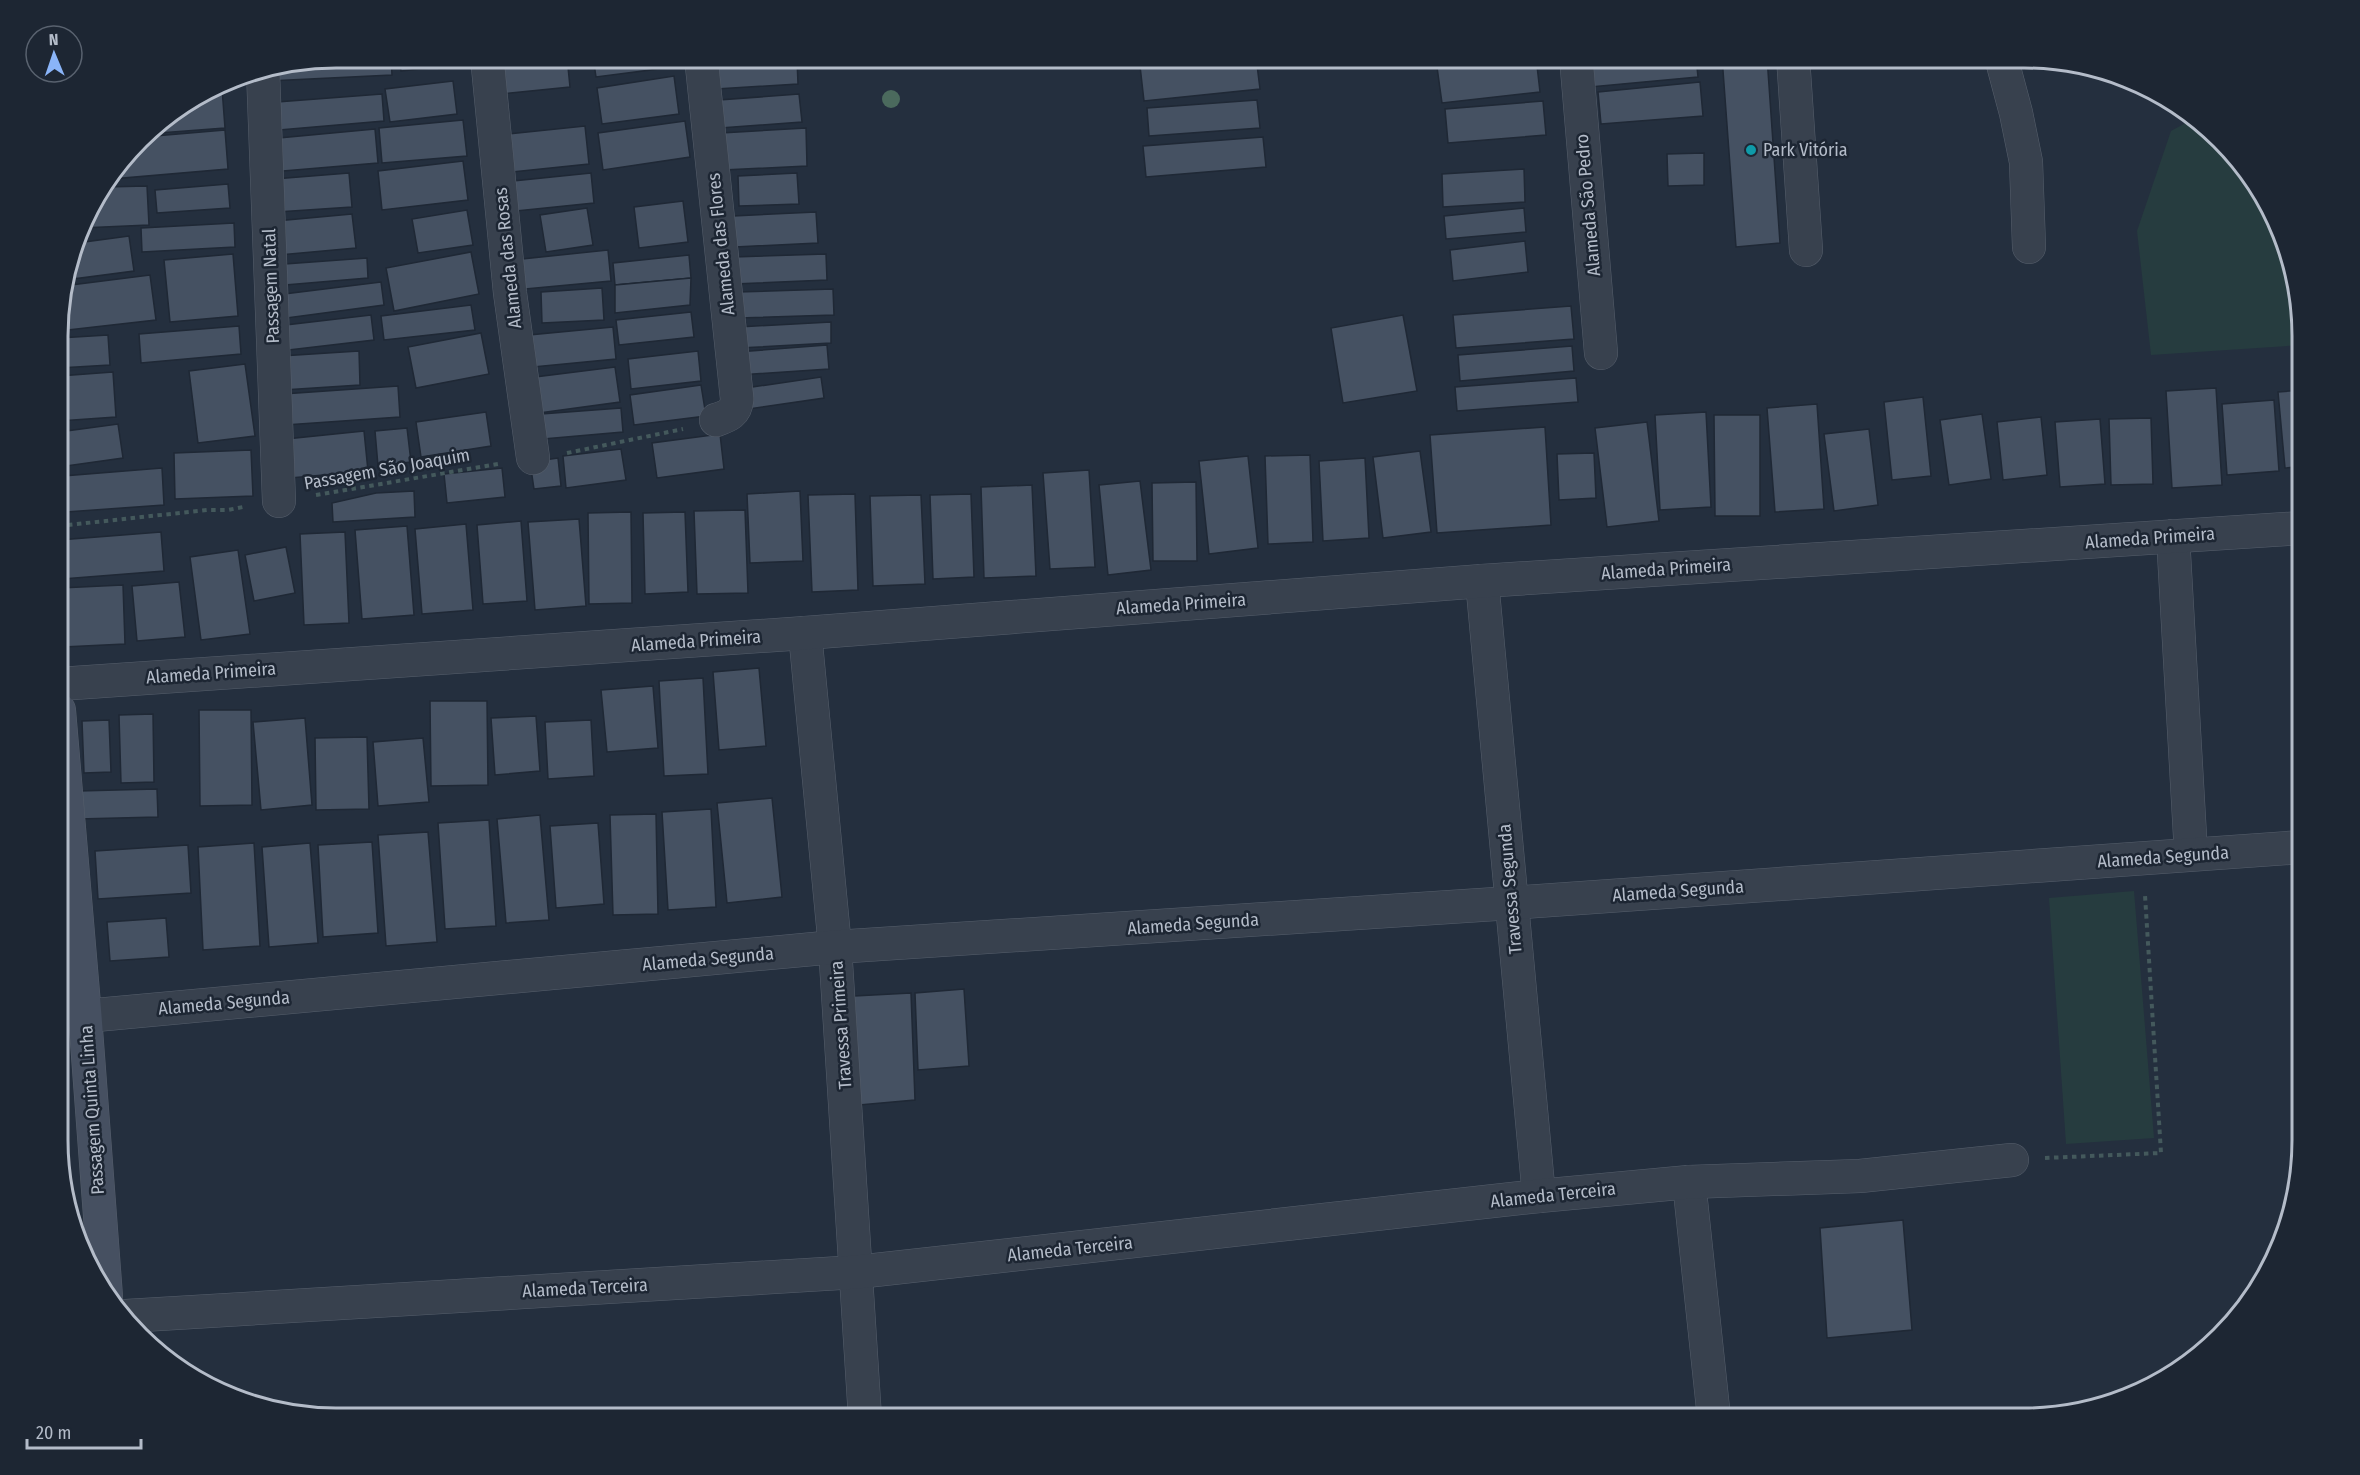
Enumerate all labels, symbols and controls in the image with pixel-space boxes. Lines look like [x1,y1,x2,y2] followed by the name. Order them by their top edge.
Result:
[24,24,84,84] north arrow
[48,30,59,49] text: N
[1571,133,1605,277] street label: Alameda São Pedro
[1763,139,1848,161] place label: Park Vitória
[1744,143,1758,157] marker: Park Vitória
[703,172,739,316] street label: Alameda das Flores
[490,186,526,330] street label: Alameda das Rosas
[258,228,284,344] street label: Passagem Natal
[302,444,472,494] street label: Passagem São Joaquim
[2084,522,2216,554] street label: Alameda Primeira
[1600,553,1732,585] street label: Alameda Primeira
[1115,588,1247,620] street label: Alameda Primeira
[630,625,762,657] street label: Alameda Primeira
[145,657,277,689] street label: Alameda Primeira
[1493,823,1527,955] street label: Travessa Segunda
[2096,841,2230,873] street label: Alameda Segunda
[1611,875,1745,907] street label: Alameda Segunda
[1126,908,1260,940] street label: Alameda Segunda
[641,942,775,976] street label: Alameda Segunda
[826,960,856,1090] street label: Travessa Primeira
[157,986,291,1020] street label: Alameda Segunda
[75,1024,109,1195] street label: Passagem Quinta Linha
[1489,1177,1617,1213] street label: Alameda Terceira
[1006,1231,1134,1267] street label: Alameda Terceira
[522,1274,649,1302] street label: Alameda Terceira
[27,1412,141,1450] scale bar
[36,1422,71,1444] text: 20 m

